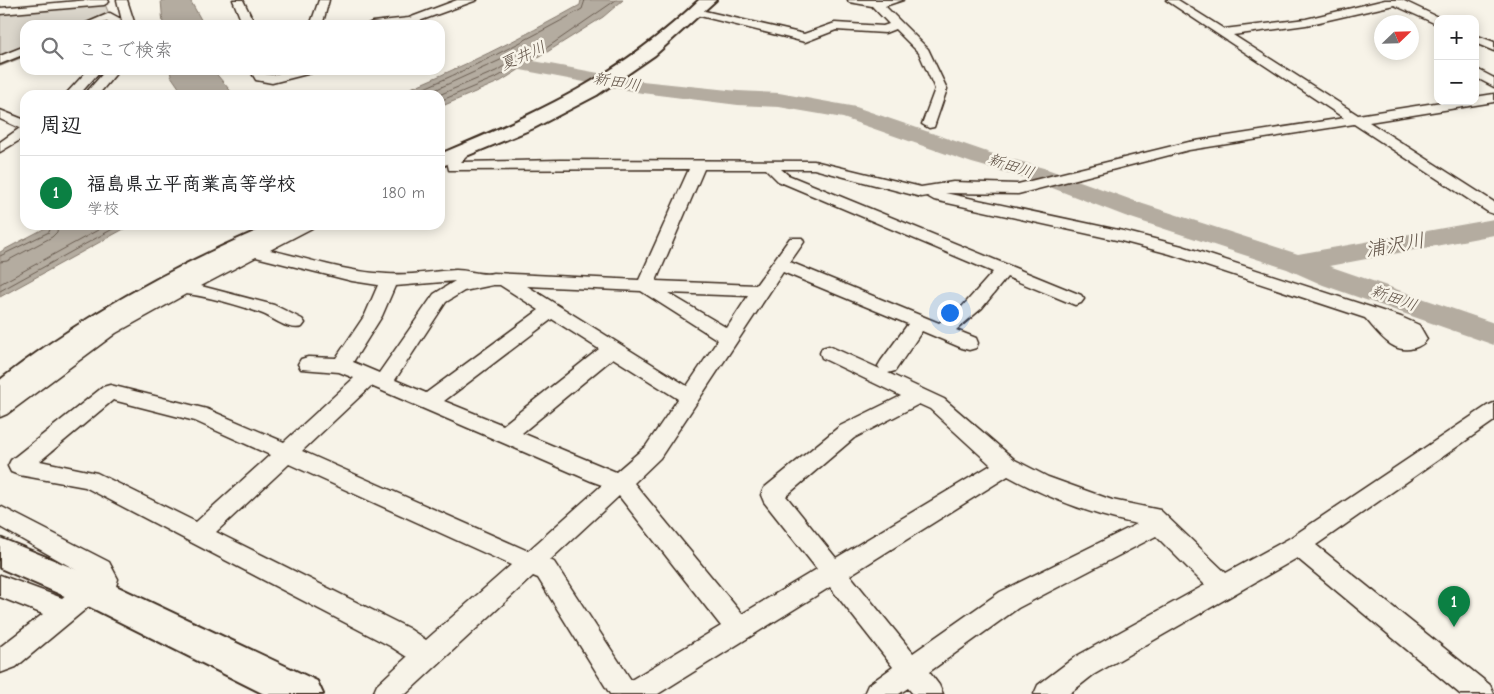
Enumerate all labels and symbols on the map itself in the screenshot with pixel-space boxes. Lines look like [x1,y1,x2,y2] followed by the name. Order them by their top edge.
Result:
[1374,15,1419,60] north arrow
[497,38,549,74] water label: 夏井川
[592,69,642,95] water label: 新田川
[985,150,1037,182] water label: 新田川
[1363,228,1427,262] water label: 浦沢川
[1368,281,1420,315] water label: 新田川
[937,300,963,326] your location
[1438,586,1470,627] pin: 1

